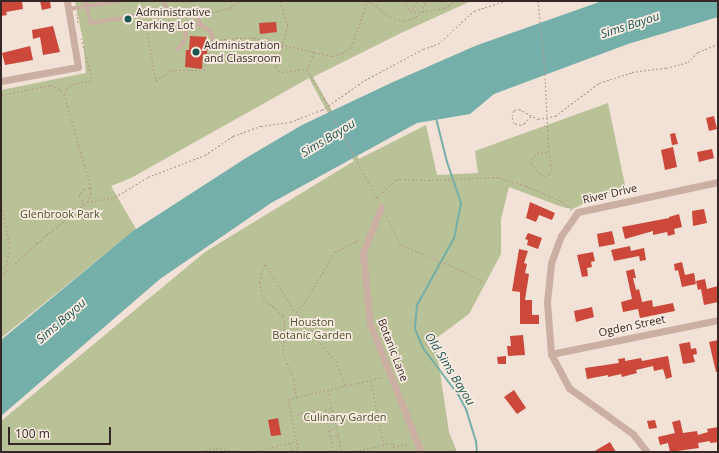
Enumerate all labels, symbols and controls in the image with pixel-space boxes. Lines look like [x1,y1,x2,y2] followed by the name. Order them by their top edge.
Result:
[136,6,210,32] place label: Administrative Parking Lot
[599,9,661,41] water label: Sims Bayou
[123,14,133,24] marker: Administrative Parking Lot
[204,39,281,65] place label: Administration and Classroom
[191,47,201,57] marker: Administration and Classroom
[298,116,358,160] water label: Sims Bayou
[581,181,639,207] street label: River Drive
[20,207,100,221] park label: Glenbrook Park
[33,296,89,346] water label: Sims Bayou
[597,312,667,340] street label: Ogden Street
[272,316,352,342] park label: Houston Botanic Garden
[375,317,411,383] street label: Botanic Lane
[422,330,478,408] water label: Old Sims Bayou
[303,410,387,424] park label: Culinary Garden
[10,419,113,445] scale bar
[15,425,50,442] text: 100 m

